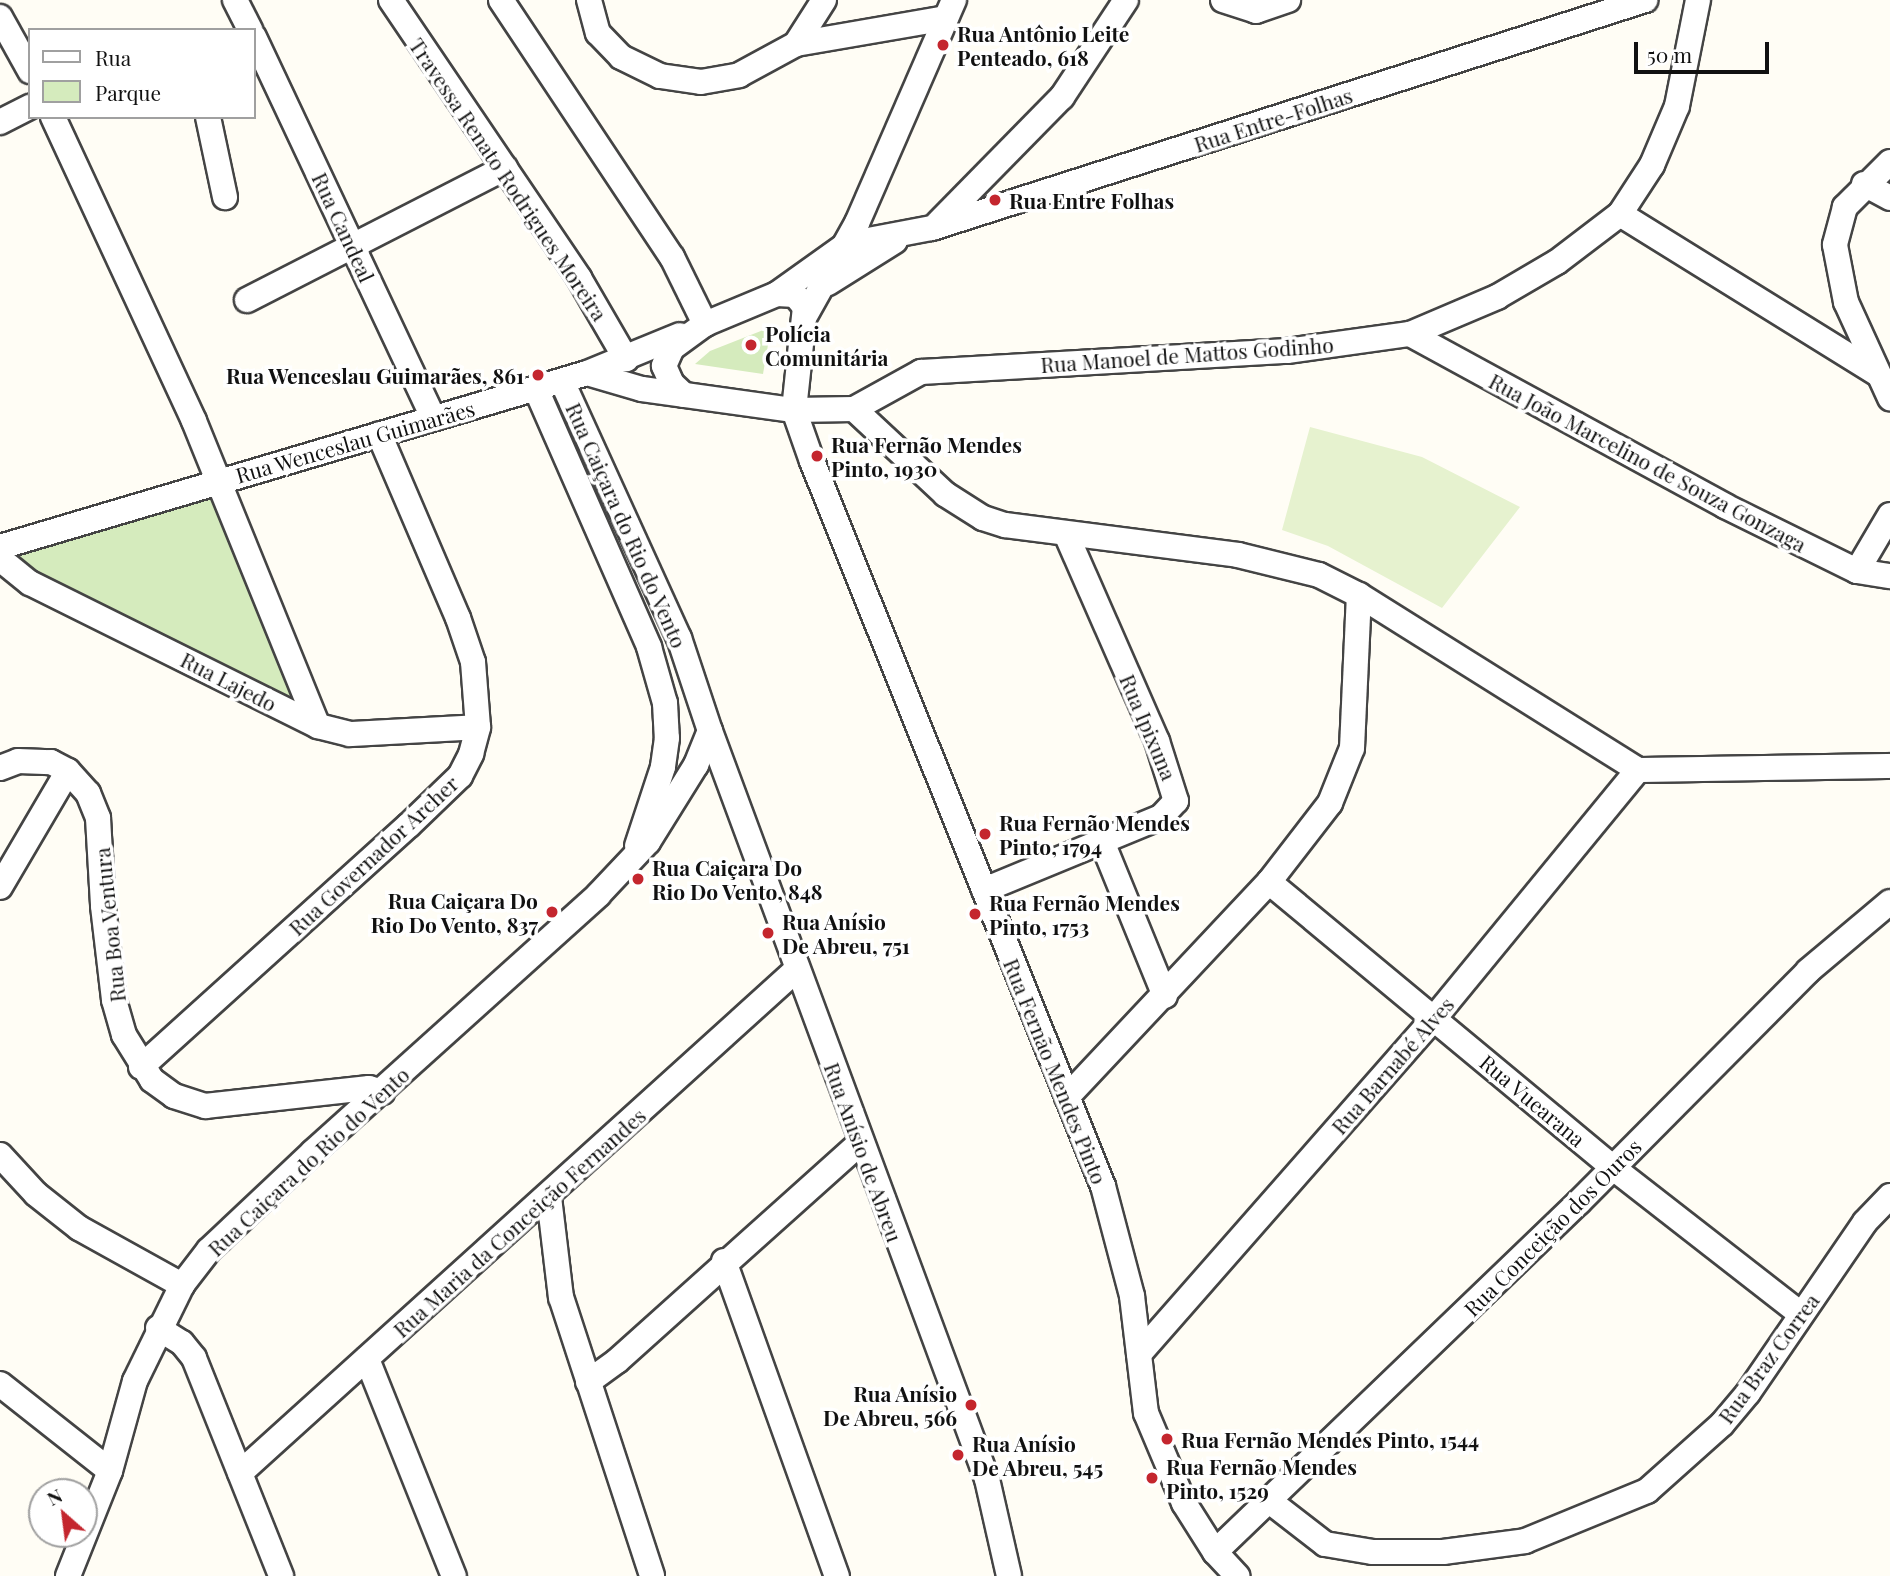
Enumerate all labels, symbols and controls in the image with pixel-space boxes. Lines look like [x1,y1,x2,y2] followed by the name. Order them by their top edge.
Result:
[957,20,1130,70] place label: Rua Antônio Leite Penteado, 618
[28,28,256,119] legend
[1638,28,1773,72] scale bar
[405,33,613,325] street label: Travessa Renato Rodrigues Moreira
[935,37,951,53] marker: Rua Antônio Leite Penteado, 618
[1647,40,1692,68] text: 50 m
[95,43,131,71] text: Rua
[95,78,161,106] text: Parque
[1191,81,1355,157] street label: Rua Entre-Folhas
[308,168,380,286] street label: Rua Candeal
[1009,187,1174,213] place label: Rua Entre Folhas
[987,192,1003,208] marker: Rua Entre Folhas
[765,320,888,370] place label: Polícia Comunitária
[1040,331,1334,377] street label: Rua Manoel de Mattos Godinho
[743,337,759,353] marker: Polícia Comunitária
[225,362,524,388] place label: Rua Wenceslau Guimarães, 861
[530,367,546,383] marker: Rua Wenceslau Guimarães, 861
[1485,367,1811,557] street label: Rua João Marcelino de Souza Gonzaga
[232,395,478,487] street label: Rua Wenceslau Guimarães
[561,398,693,652] street label: Rua Caiçara do Rio do Vento
[831,431,1022,481] place label: Rua Fernão Mendes Pinto, 1930
[809,448,825,464] marker: Rua Fernão Mendes Pinto, 1930
[177,646,281,716] street label: Rua Lajedo
[1115,670,1183,784] street label: Rua Ipixuna
[283,770,463,940] street label: Rua Governador Archer
[999,809,1190,859] place label: Rua Fernão Mendes Pinto, 1794
[977,826,993,842] marker: Rua Fernão Mendes Pinto, 1794
[88,846,130,1004] street label: Rua Boa Ventura
[652,854,823,904] place label: Rua Caiçara Do Rio Do Vento, 848
[630,871,646,887] marker: Rua Caiçara Do Rio Do Vento, 848
[370,887,538,937] place label: Rua Caiçara Do Rio Do Vento, 837
[989,889,1180,939] place label: Rua Fernão Mendes Pinto, 1753
[544,904,560,920] marker: Rua Caiçara Do Rio Do Vento, 837
[967,906,983,922] marker: Rua Fernão Mendes Pinto, 1753
[782,908,911,958] place label: Rua Anísio De Abreu, 751
[760,925,776,941] marker: Rua Anísio De Abreu, 751
[999,955,1113,1187] street label: Rua Fernão Mendes Pinto
[1325,991,1459,1139] street label: Rua Barnabé Alves
[1475,1048,1591,1152] street label: Rua Vuearana
[820,1058,908,1246] street label: Rua Anísio de Abreu
[202,1061,414,1261] street label: Rua Caiçara do Rio do Vento
[387,1102,651,1342] street label: Rua Maria da Conceição Fernandes
[1458,1133,1646,1321] street label: Rua Conceição dos Ouros
[1712,1288,1824,1428] street label: Rua Braz Correa
[822,1380,957,1430] place label: Rua Anísio De Abreu, 566
[963,1397,979,1413] marker: Rua Anísio De Abreu, 566
[1181,1426,1479,1452] place label: Rua Fernão Mendes Pinto, 1544
[972,1430,1104,1480] place label: Rua Anísio De Abreu, 545
[1159,1431,1175,1447] marker: Rua Fernão Mendes Pinto, 1544
[950,1447,966,1463] marker: Rua Anísio De Abreu, 545
[1166,1453,1357,1503] place label: Rua Fernão Mendes Pinto, 1529
[1144,1470,1160,1486] marker: Rua Fernão Mendes Pinto, 1529
[28,1478,98,1548] north arrow
[42,1482,66,1511] text: N

